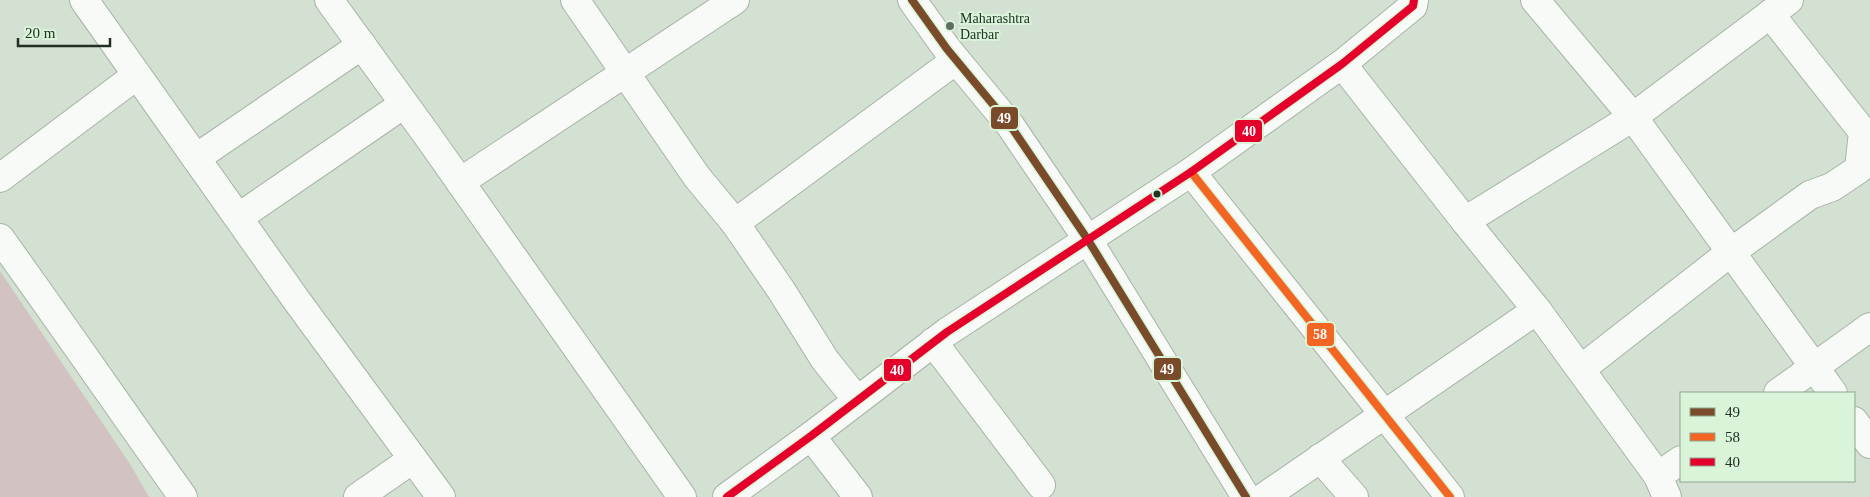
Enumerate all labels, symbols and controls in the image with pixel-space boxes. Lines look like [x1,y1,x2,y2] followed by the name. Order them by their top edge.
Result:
[960,11,1031,42] place label: Maharashtra Darbar
[18,15,110,47] scale bar
[944,20,956,32] marker: Maharashtra Darbar
[25,25,56,41] text: 20 m
[990,106,1019,130] line badge: 49
[997,111,1011,126] text: 49
[1234,119,1263,143] line badge: 40
[1242,124,1256,139] text: 40
[1152,189,1162,199] unlabelled marker
[1306,322,1335,347] line badge: 58
[1313,327,1327,342] text: 58
[1153,357,1182,381] line badge: 49
[883,358,912,382] line badge: 40
[1160,362,1174,377] text: 49
[890,363,904,378] text: 40
[1680,392,1855,482] legend
[1725,404,1740,420] text: 49
[1725,429,1740,445] text: 58
[1725,454,1740,470] text: 40

